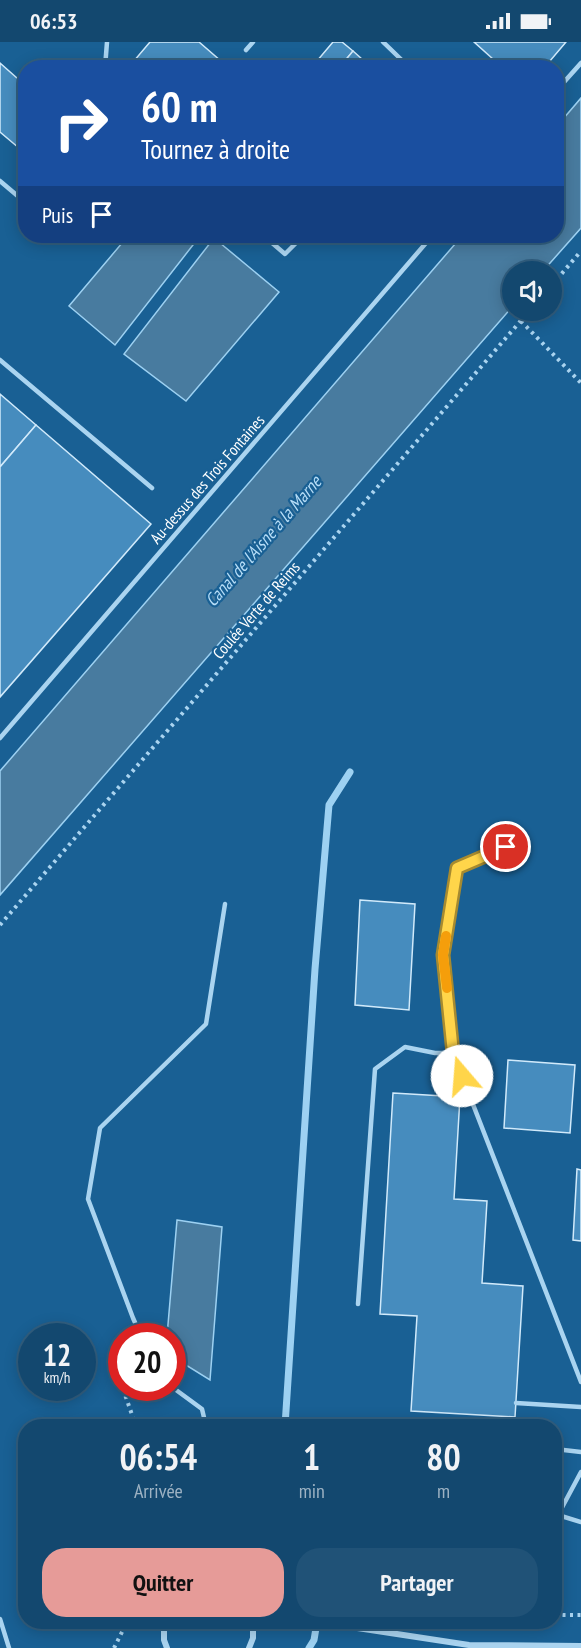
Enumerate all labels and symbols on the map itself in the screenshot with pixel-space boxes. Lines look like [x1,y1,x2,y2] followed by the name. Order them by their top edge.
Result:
[146,410,268,548] street label: Au-dessus des Trois Fontaines
[200,470,327,611] water label: Canal de l'Aisne à la Marne
[208,557,304,663] street label: Coulée Verte de Reims
[480,821,531,872] pin
[430,1044,494,1108] position arrow
[108,1323,186,1401] speed limit sign: 20

